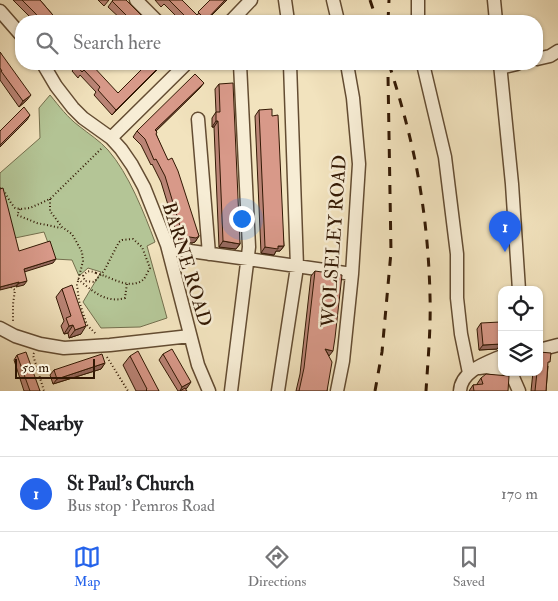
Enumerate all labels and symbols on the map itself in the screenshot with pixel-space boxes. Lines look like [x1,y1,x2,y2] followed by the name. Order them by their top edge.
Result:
[316,154,352,329] street label: WOLSELEY ROAD
[157,199,217,329] street label: BARNE ROAD
[229,206,255,232] your location
[489,211,521,252] pin: 1
[15,356,95,379] scale bar

